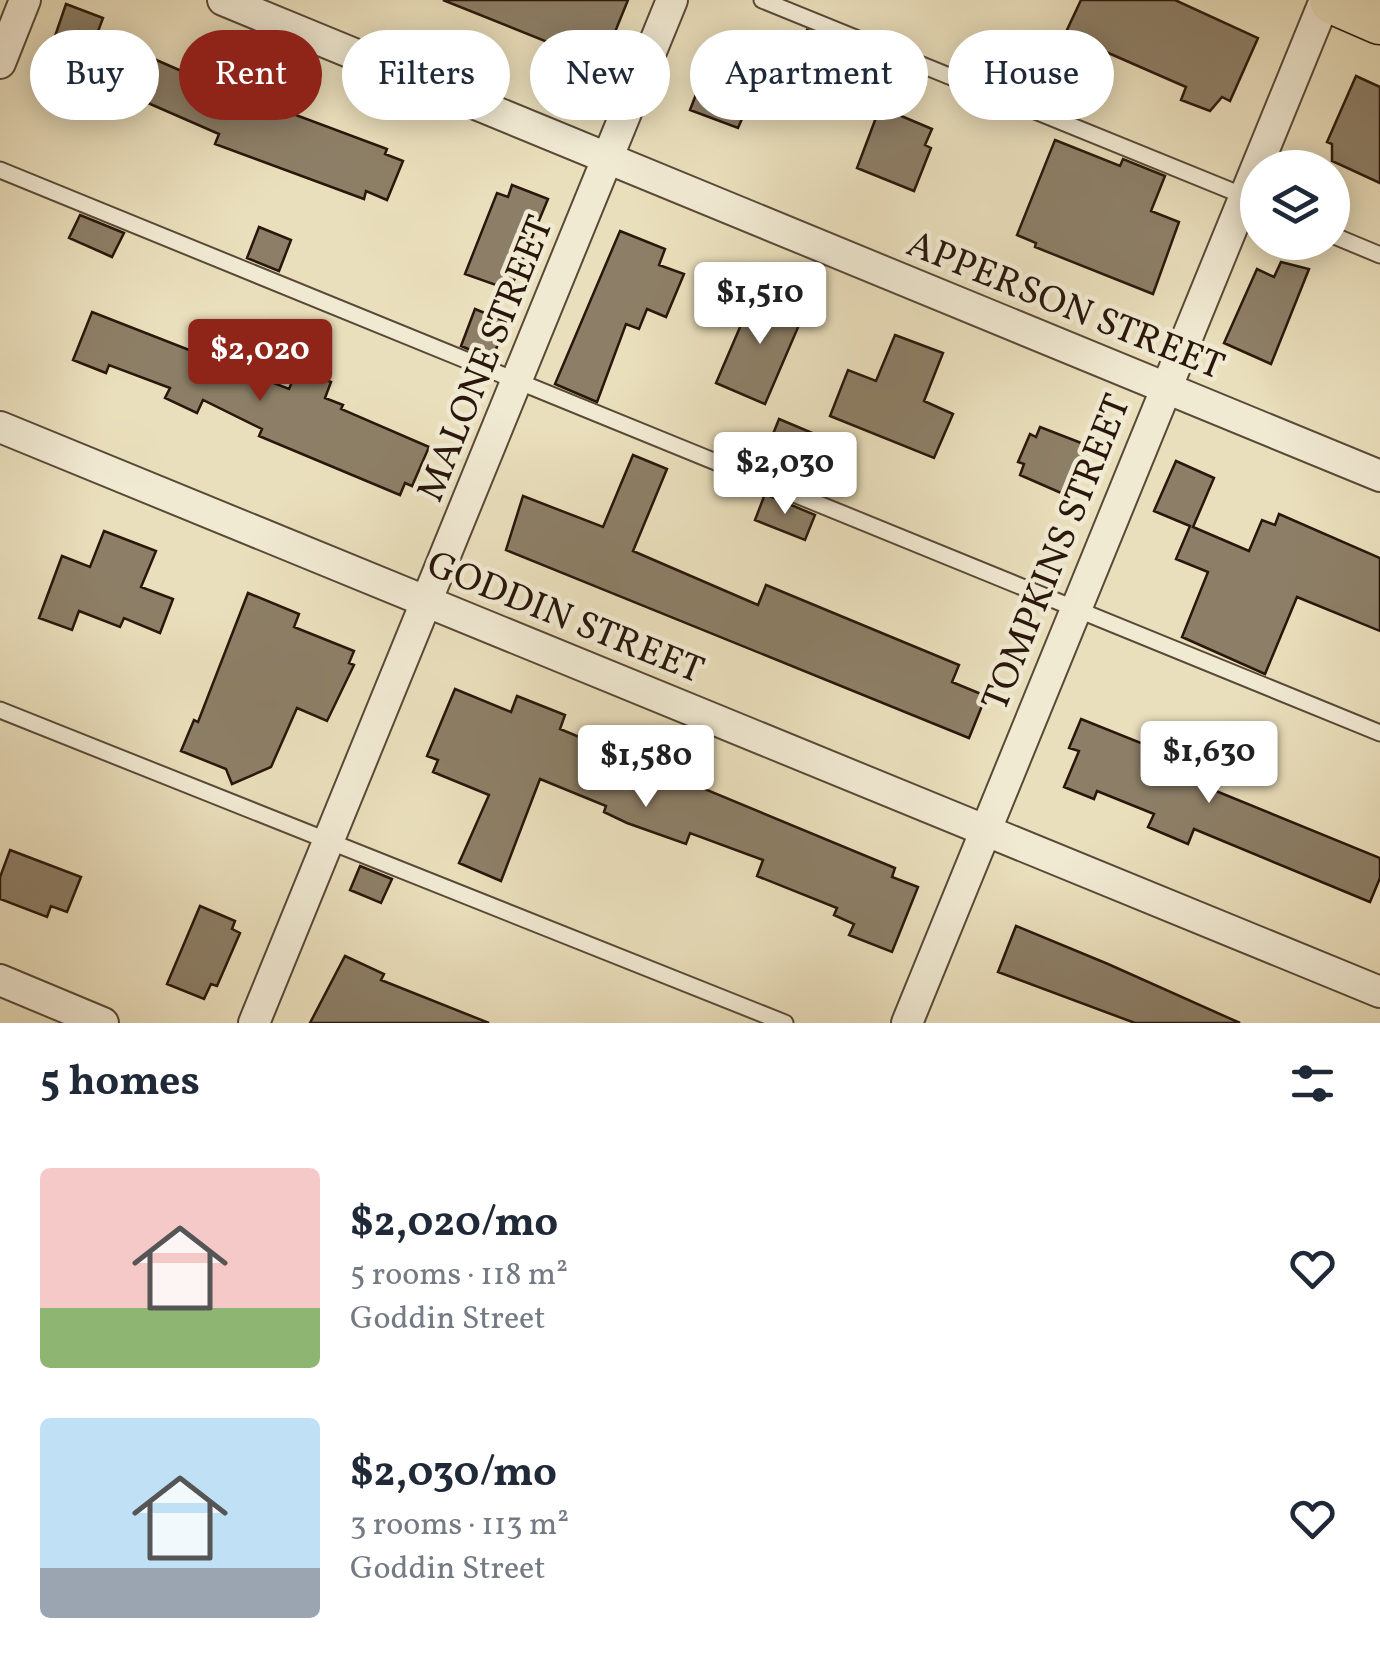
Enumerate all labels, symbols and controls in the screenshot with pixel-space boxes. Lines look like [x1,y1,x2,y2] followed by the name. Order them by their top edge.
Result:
[30,30,159,120] chip: Buy
[179,30,322,120] chip: Rent
[342,30,510,120] chip: Filters
[530,30,670,120] chip: New
[690,30,928,120] chip: Apartment
[948,30,1114,120] chip: House
[1240,150,1350,260] map controls
[1240,150,1350,260] button: layers
[406,209,569,510] street label: MALONE STREET
[898,219,1231,395] street label: APPERSON STREET
[679,262,841,347] pin: $1,510
[716,272,804,316] text: $1,510
[179,319,341,404] pin: $2,020
[210,329,310,373] text: $2,020
[971,387,1146,719] street label: TOMPKINS STREET
[704,432,866,517] pin: $2,030
[736,442,834,486] text: $2,030
[418,540,711,699] street label: GODDIN STREET
[1128,721,1290,806] pin: $1,630
[565,725,727,810] pin: $1,580
[1163,731,1255,775] text: $1,630
[600,735,692,779] text: $1,580
[40,1054,200,1113] text: 5 homes
[1285,1056,1340,1111] icon: filters
[350,1195,558,1254] text: $2,020/mo
[120,1208,240,1328] icon: home
[1285,1241,1340,1296] icon: heart
[350,1254,568,1298] text: 5 rooms · 118 m²
[350,1298,546,1342] text: Goddin Street
[350,1445,557,1504] text: $2,030/mo
[120,1458,240,1578] icon: home
[1285,1491,1340,1546] icon: heart
[350,1504,569,1548] text: 3 rooms · 113 m²
[350,1548,546,1592] text: Goddin Street

